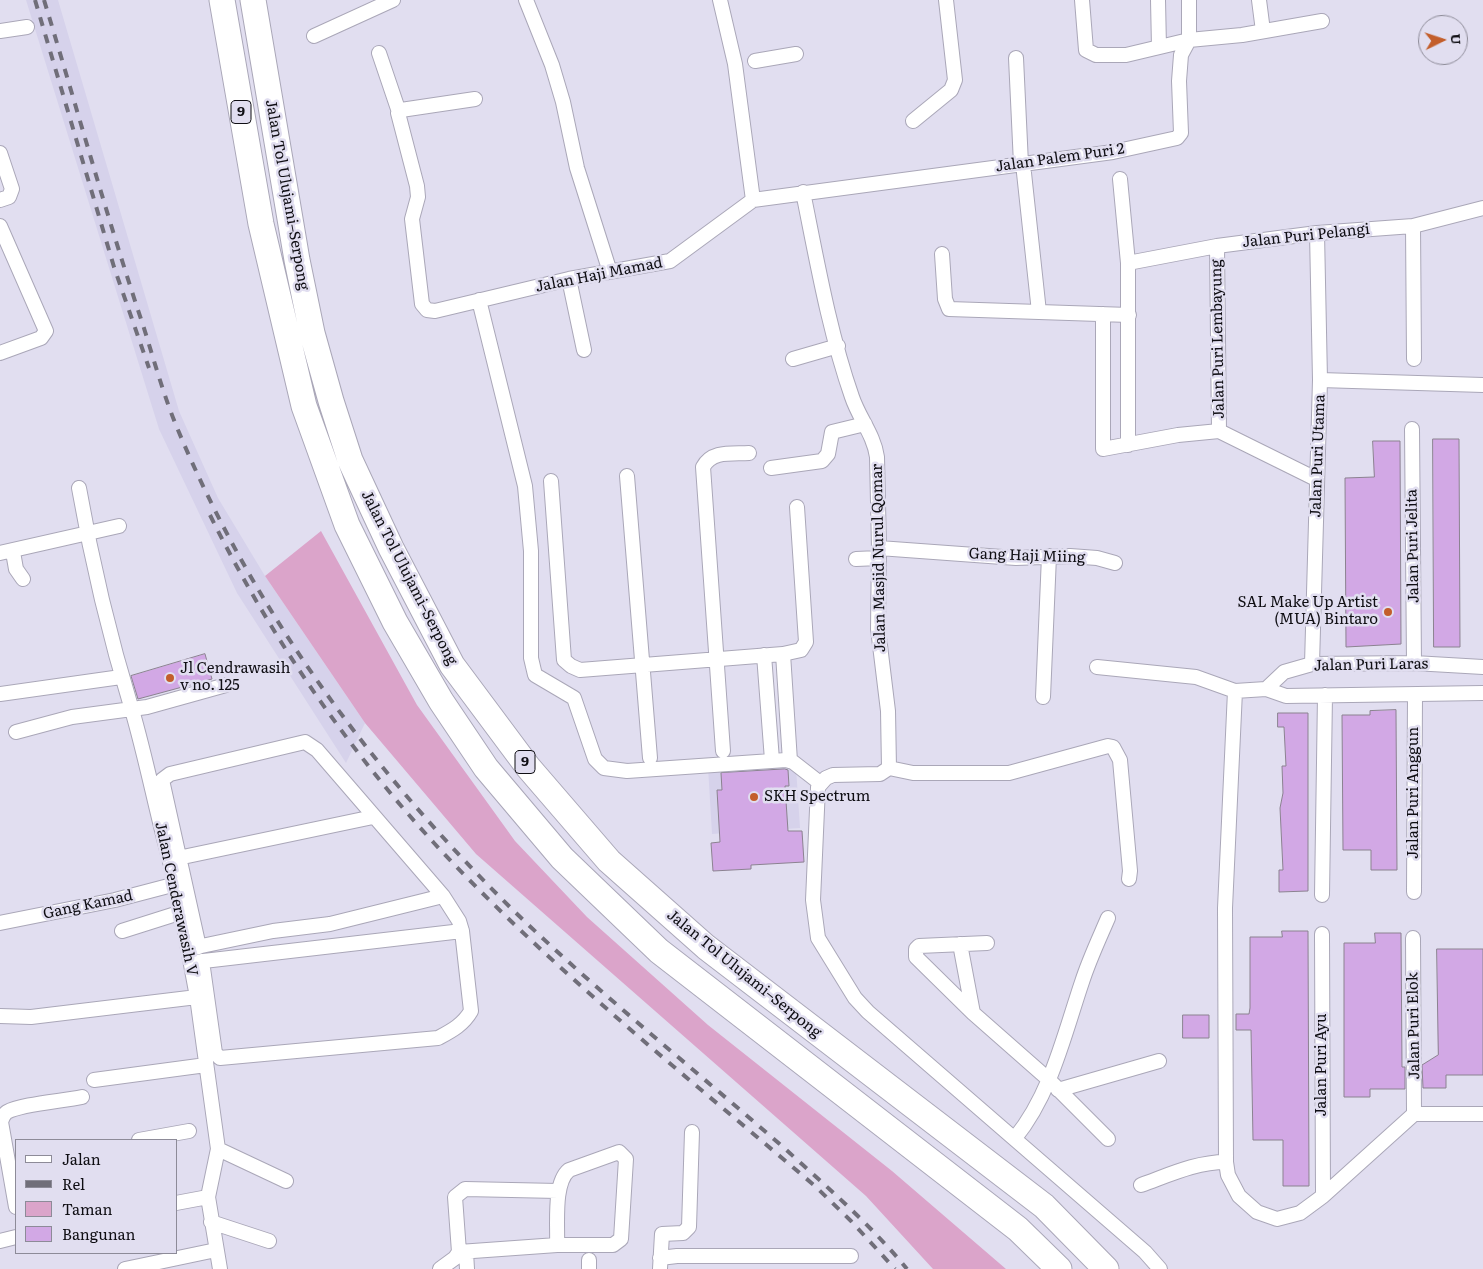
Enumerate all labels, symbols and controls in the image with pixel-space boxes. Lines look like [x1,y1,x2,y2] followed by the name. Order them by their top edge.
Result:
[1418,15,1468,65] north arrow
[1447,33,1467,45] text: U
[261,98,313,292] street label: Jalan Tol Ulujami–Serpong
[231,100,251,124] road number: 9
[994,140,1126,176] street label: Jalan Palem Puri 2
[1241,220,1371,252] street label: Jalan Puri Pelangi
[534,254,664,296] street label: Jalan Haji Mamad
[1208,259,1228,419] street label: Jalan Puri Lembayung
[1307,394,1329,518] street label: Jalan Puri Utama
[868,464,890,652] street label: Jalan Masjid Nurul Qomar
[357,488,461,668] street label: Jalan Tol Ulujami–Serpong
[1403,489,1423,603] street label: Jalan Puri Jelita
[968,545,1086,567] street label: Gang Haji Miing
[1237,594,1378,629] place label: SAL Make Up Artist (MUA) Bintaro
[1382,606,1394,618] marker: SAL Make Up Artist (MUA) Bintaro
[1314,655,1428,675] street label: Jalan Puri Laras
[180,660,290,695] place label: Jl Cendrawasih v no. 125
[164,672,176,684] marker: Jl Cendrawasih v no. 125
[1405,727,1423,859] street label: Jalan Puri Anggun
[515,750,535,774] road number: 9
[764,788,870,806] place label: SKH Spectrum
[748,791,760,803] marker: SKH Spectrum
[151,820,201,978] street label: Jalan Cenderawasih V
[42,887,134,923] street label: Gang Kamad
[663,906,825,1042] street label: Jalan Tol Ulujami–Serpong
[1404,972,1424,1080] street label: Jalan Puri Elok
[1313,1013,1331,1117] street label: Jalan Puri Ayu
[15,1139,178,1254] legend
[62,1147,101,1170] text: Jalan
[62,1172,85,1195] text: Rel
[62,1197,112,1220] text: Taman
[62,1222,135,1245] text: Bangunan

